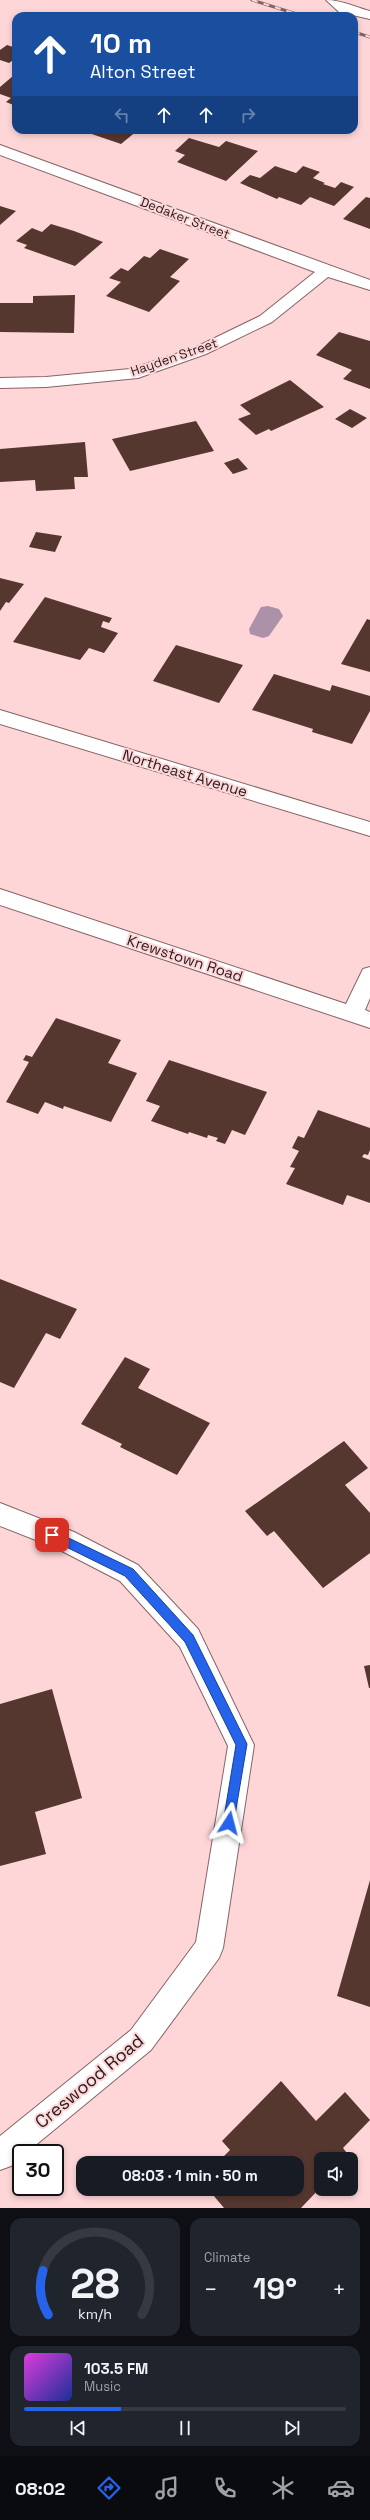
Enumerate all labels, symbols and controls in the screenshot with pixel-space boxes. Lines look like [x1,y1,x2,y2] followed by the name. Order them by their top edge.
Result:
[90,25,152,61] text: 10 m
[24,28,76,80] icon: ahead
[90,60,196,83] text: Alton Street
[111,104,133,126] icon: left
[153,104,175,126] icon: ahead
[195,104,217,126] icon: ahead
[237,104,259,126] icon: right
[138,193,232,243] street label: Dedaker Street
[128,334,220,380] street label: Hayden Street
[120,745,250,801] street label: Northeast Avenue
[125,930,245,986] street label: Krewstown Road
[35,1518,69,1552] pin
[41,1524,63,1546] icon: arrive
[208,1802,250,1844] position arrow
[30,2029,148,2133] street label: Creswood Road
[12,2144,64,2196] speed limit sign: 30
[314,2152,358,2196] map controls
[314,2152,358,2196] button: sound
[122,2166,258,2185] text: 08:03 · 1 min · 50 m
[204,2249,250,2266] text: Climate
[70,2257,120,2310] text: 28
[253,2269,297,2308] text: 19°
[204,2275,218,2303] text: −
[332,2275,346,2303] text: +
[78,2305,112,2323] text: km/h
[84,2359,148,2378] text: 103.5 FM
[84,2378,121,2395] text: Music
[67,2417,89,2439] icon: previous
[174,2417,196,2439] icon: pause
[281,2417,303,2439] icon: next
[95,2474,123,2502] icon: directions
[153,2474,181,2502] icon: music
[211,2474,239,2502] icon: phone
[269,2474,297,2502] icon: climate
[327,2474,355,2502] icon: car
[15,2477,65,2500] text: 08:02

